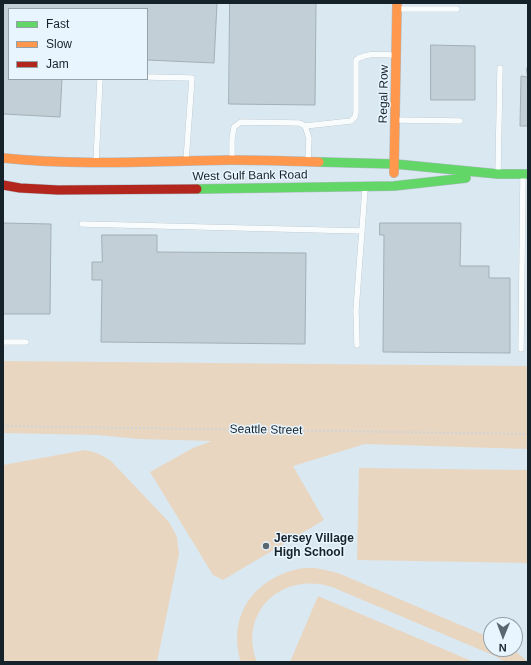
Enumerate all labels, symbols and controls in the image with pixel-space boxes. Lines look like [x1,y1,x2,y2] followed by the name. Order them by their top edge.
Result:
[8,8,148,80] legend
[46,17,69,31] text: Fast
[46,37,72,51] text: Slow
[46,57,69,71] text: Jam
[376,65,392,123] street label: Regal Row
[192,168,308,184] street label: West Gulf Bank Road
[230,422,302,438] street label: Seattle Street
[274,532,354,560] place label: Jersey Village High School
[261,541,271,551] marker: Jersey Village High School
[483,617,523,657] north arrow
[499,642,507,654] text: N

